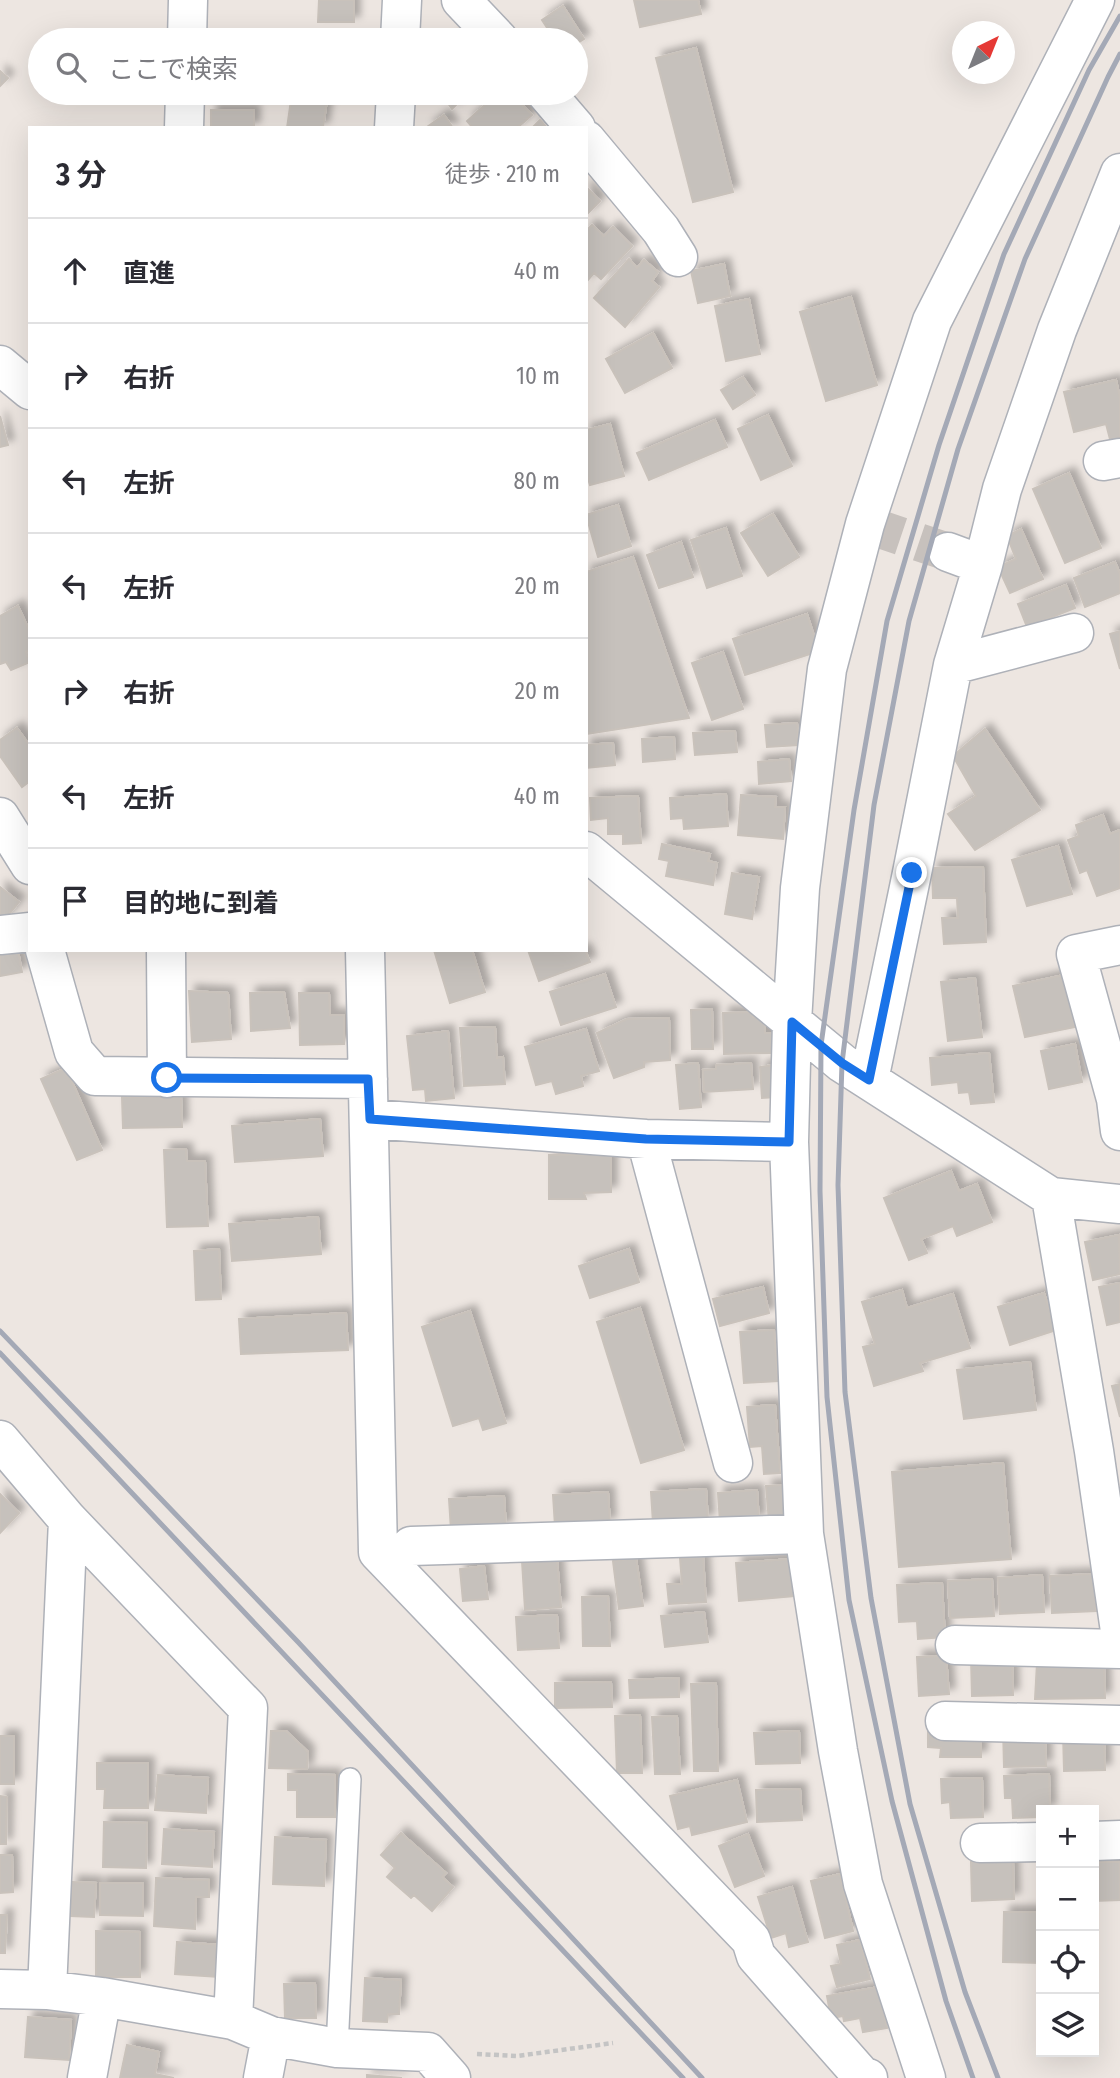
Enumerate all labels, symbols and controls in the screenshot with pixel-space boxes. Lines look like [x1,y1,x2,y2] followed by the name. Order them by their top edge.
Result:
[952,21,1015,84] north arrow
[28,28,588,105] search box
[52,48,90,86] icon: search
[108,54,238,85] text: ここで検索
[56,157,106,193] text: 3 分
[445,160,560,188] text: 徒歩 · 210 m
[56,252,94,290] icon: ahead
[514,257,560,285] text: 40 m
[123,258,175,289] text: 直進
[56,357,94,395] icon: right
[516,362,560,390] text: 10 m
[123,363,175,394] text: 右折
[56,462,94,500] icon: left
[513,467,560,495] text: 80 m
[123,468,175,499] text: 左折
[56,567,94,605] icon: left
[515,572,560,600] text: 20 m
[123,573,175,604] text: 左折
[56,672,94,710] icon: right
[515,677,560,705] text: 20 m
[123,678,175,709] text: 右折
[56,777,94,815] icon: left
[514,782,560,810] text: 40 m
[123,783,175,814] text: 左折
[896,857,927,888] route end
[56,882,94,920] icon: arrive
[123,888,279,919] text: 目的地に到着
[151,1062,182,1093] route start
[1036,1805,1099,2057] map controls
[1036,1805,1099,1868] button: +
[1036,1868,1099,1931] button: −
[1036,1931,1099,1994] button: locate
[1036,1994,1099,2057] button: layers

